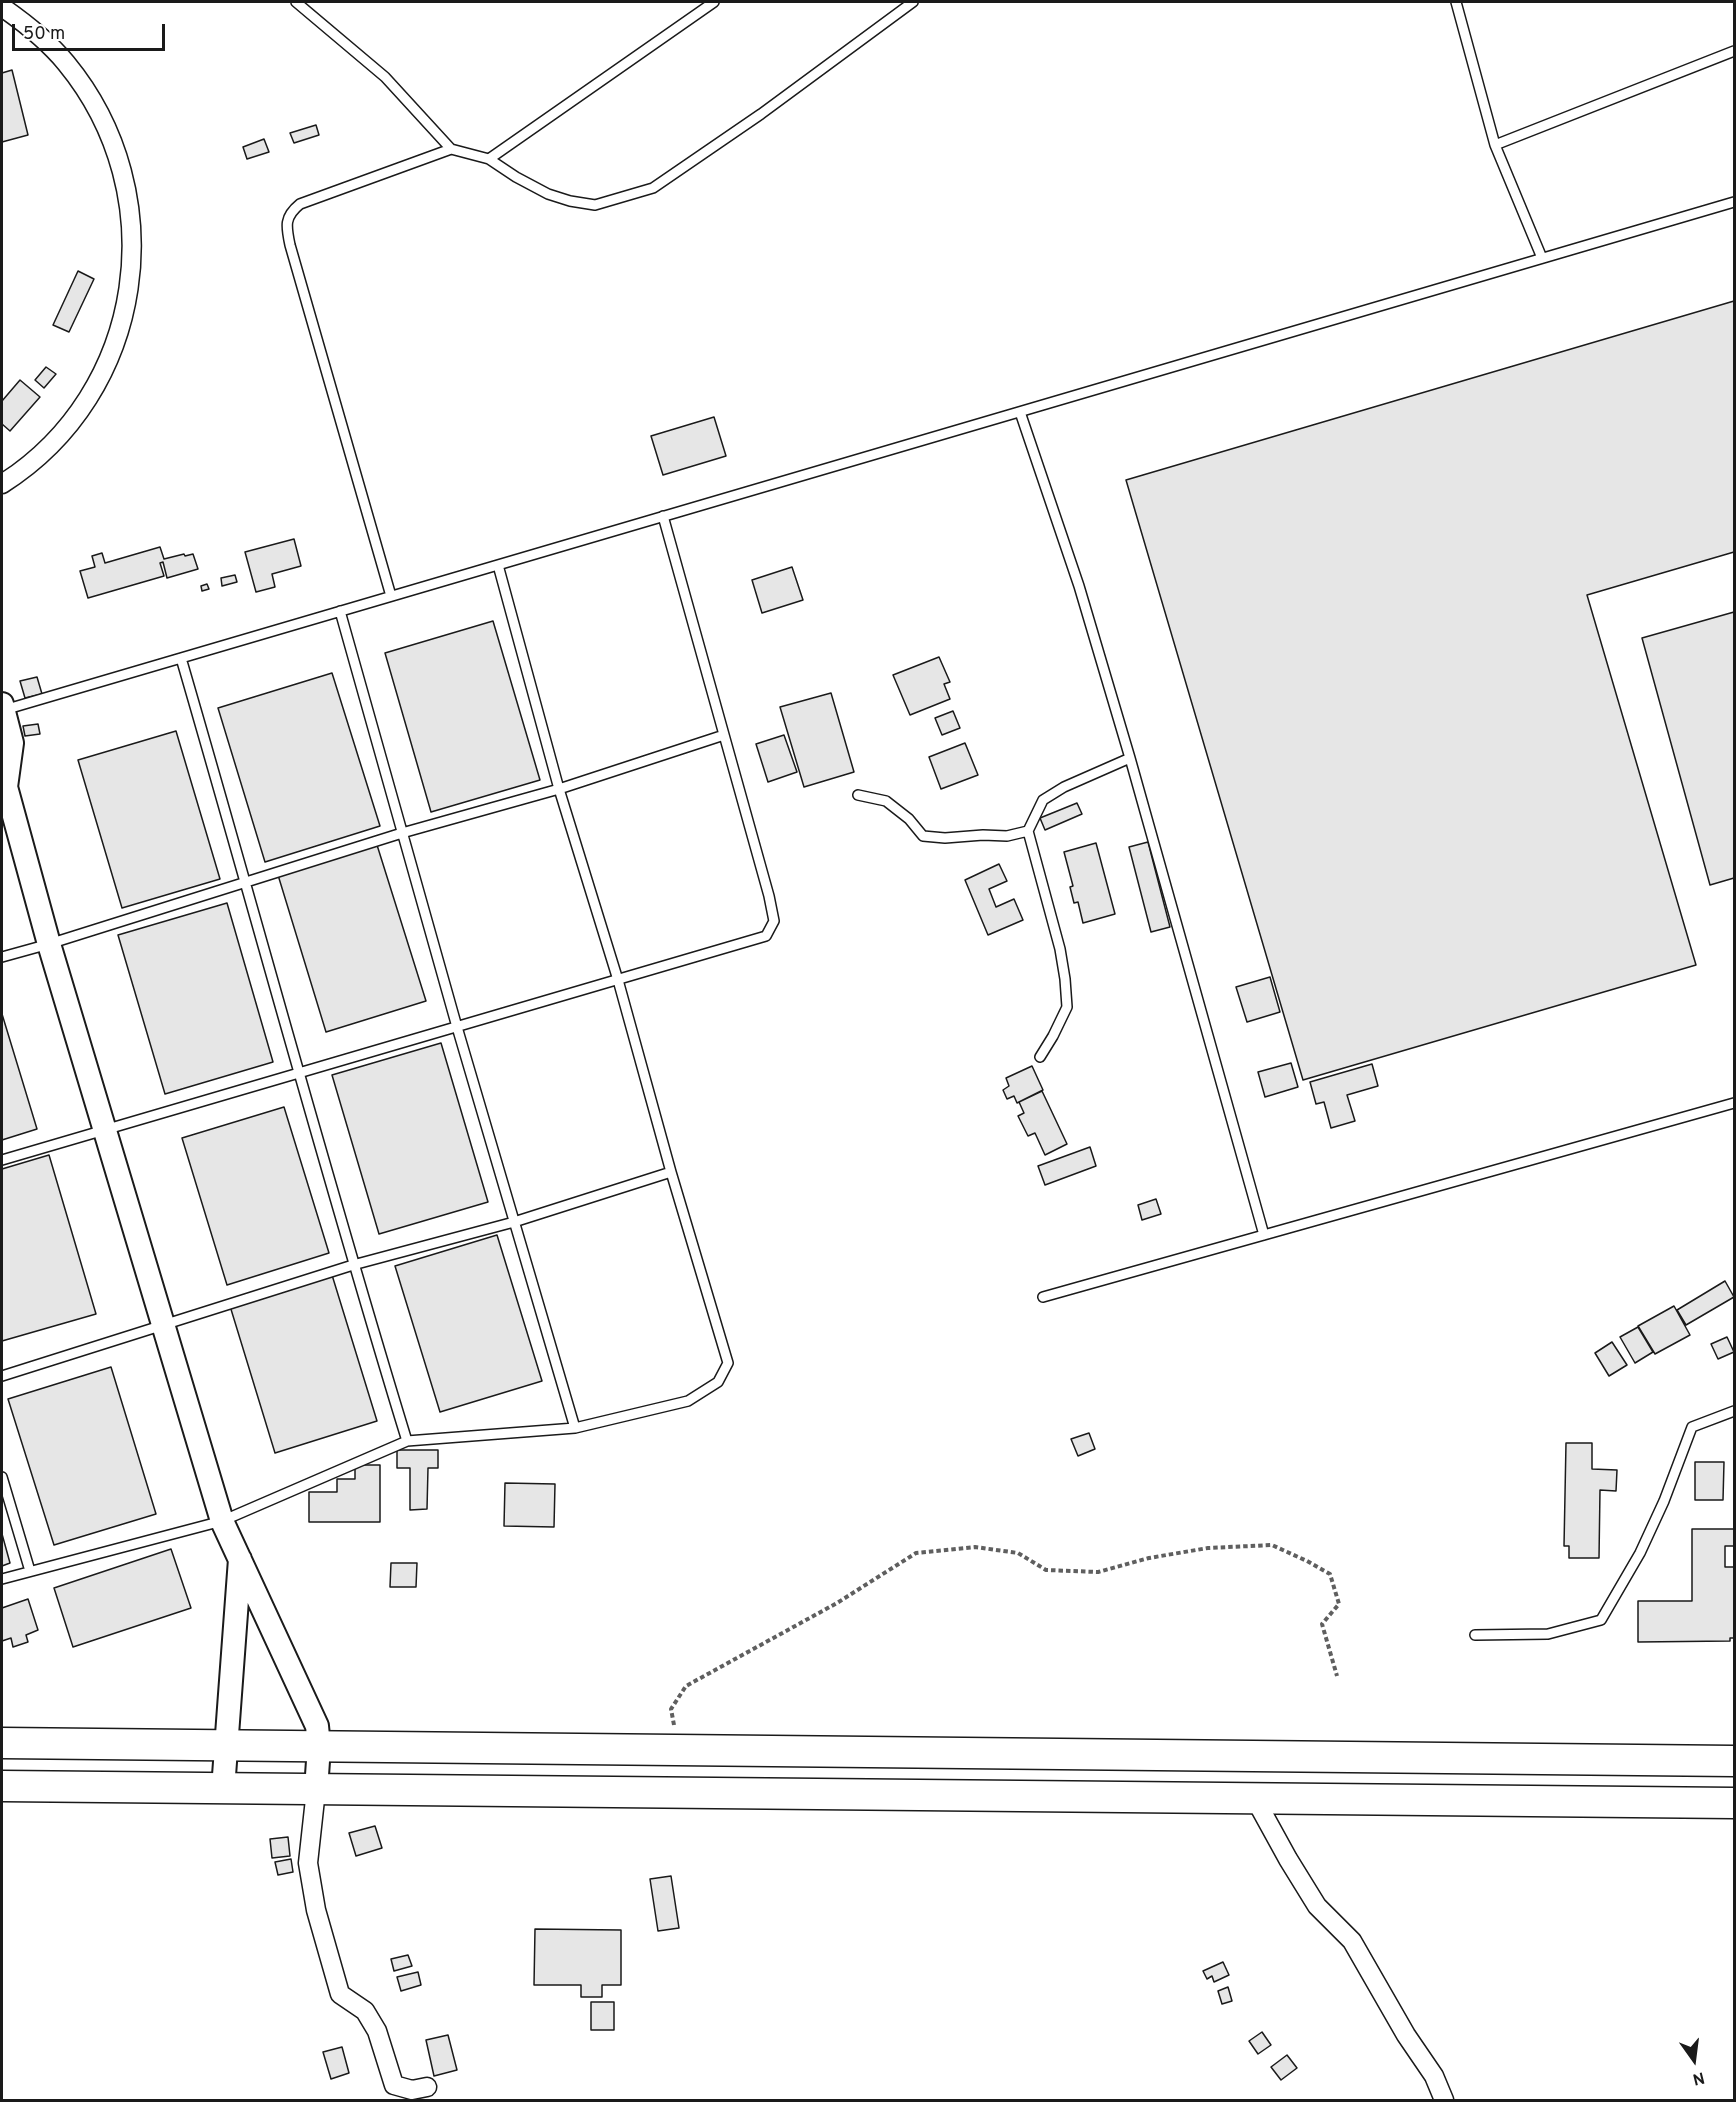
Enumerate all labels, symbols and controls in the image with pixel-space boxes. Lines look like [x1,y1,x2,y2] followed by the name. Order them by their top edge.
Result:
[15,12,168,50] scale bar
[23,23,65,46] text: 50 m
[1664,2030,1724,2090] north arrow
[1690,2066,1706,2089] text: N

